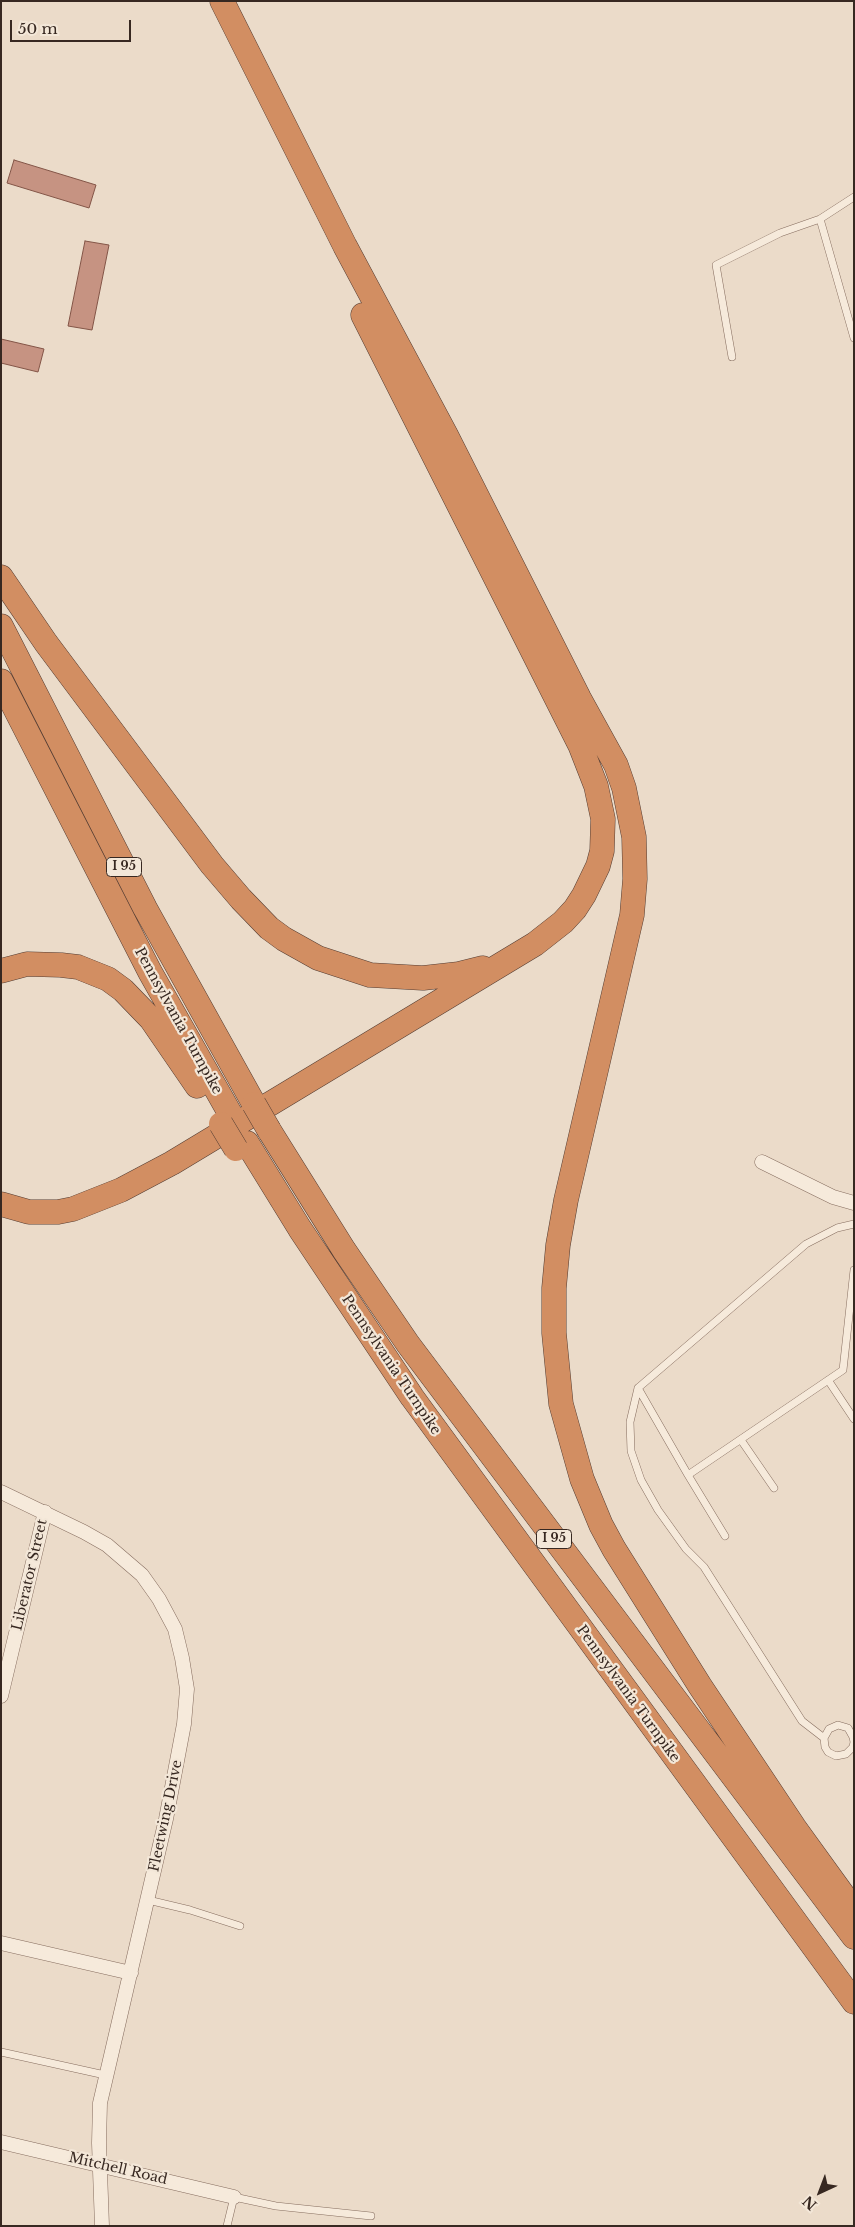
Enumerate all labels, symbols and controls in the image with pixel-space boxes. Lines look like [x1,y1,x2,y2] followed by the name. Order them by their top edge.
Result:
[12,10,134,42] scale bar
[18,19,58,38] text: 50 m
[106,858,142,876] road number: I 95
[131,945,225,1097] street label: Pennsylvania Turnpike
[338,1292,444,1438] street label: Pennsylvania Turnpike
[9,1518,51,1632] street label: Liberator Street
[536,1530,572,1548] road number: I 95
[573,1622,683,1766] street label: Pennsylvania Turnpike
[146,1758,186,1874] street label: Fleetwing Drive
[67,2149,169,2189] street label: Mitchell Road
[795,2167,845,2217] north arrow
[799,2192,821,2214] text: N

